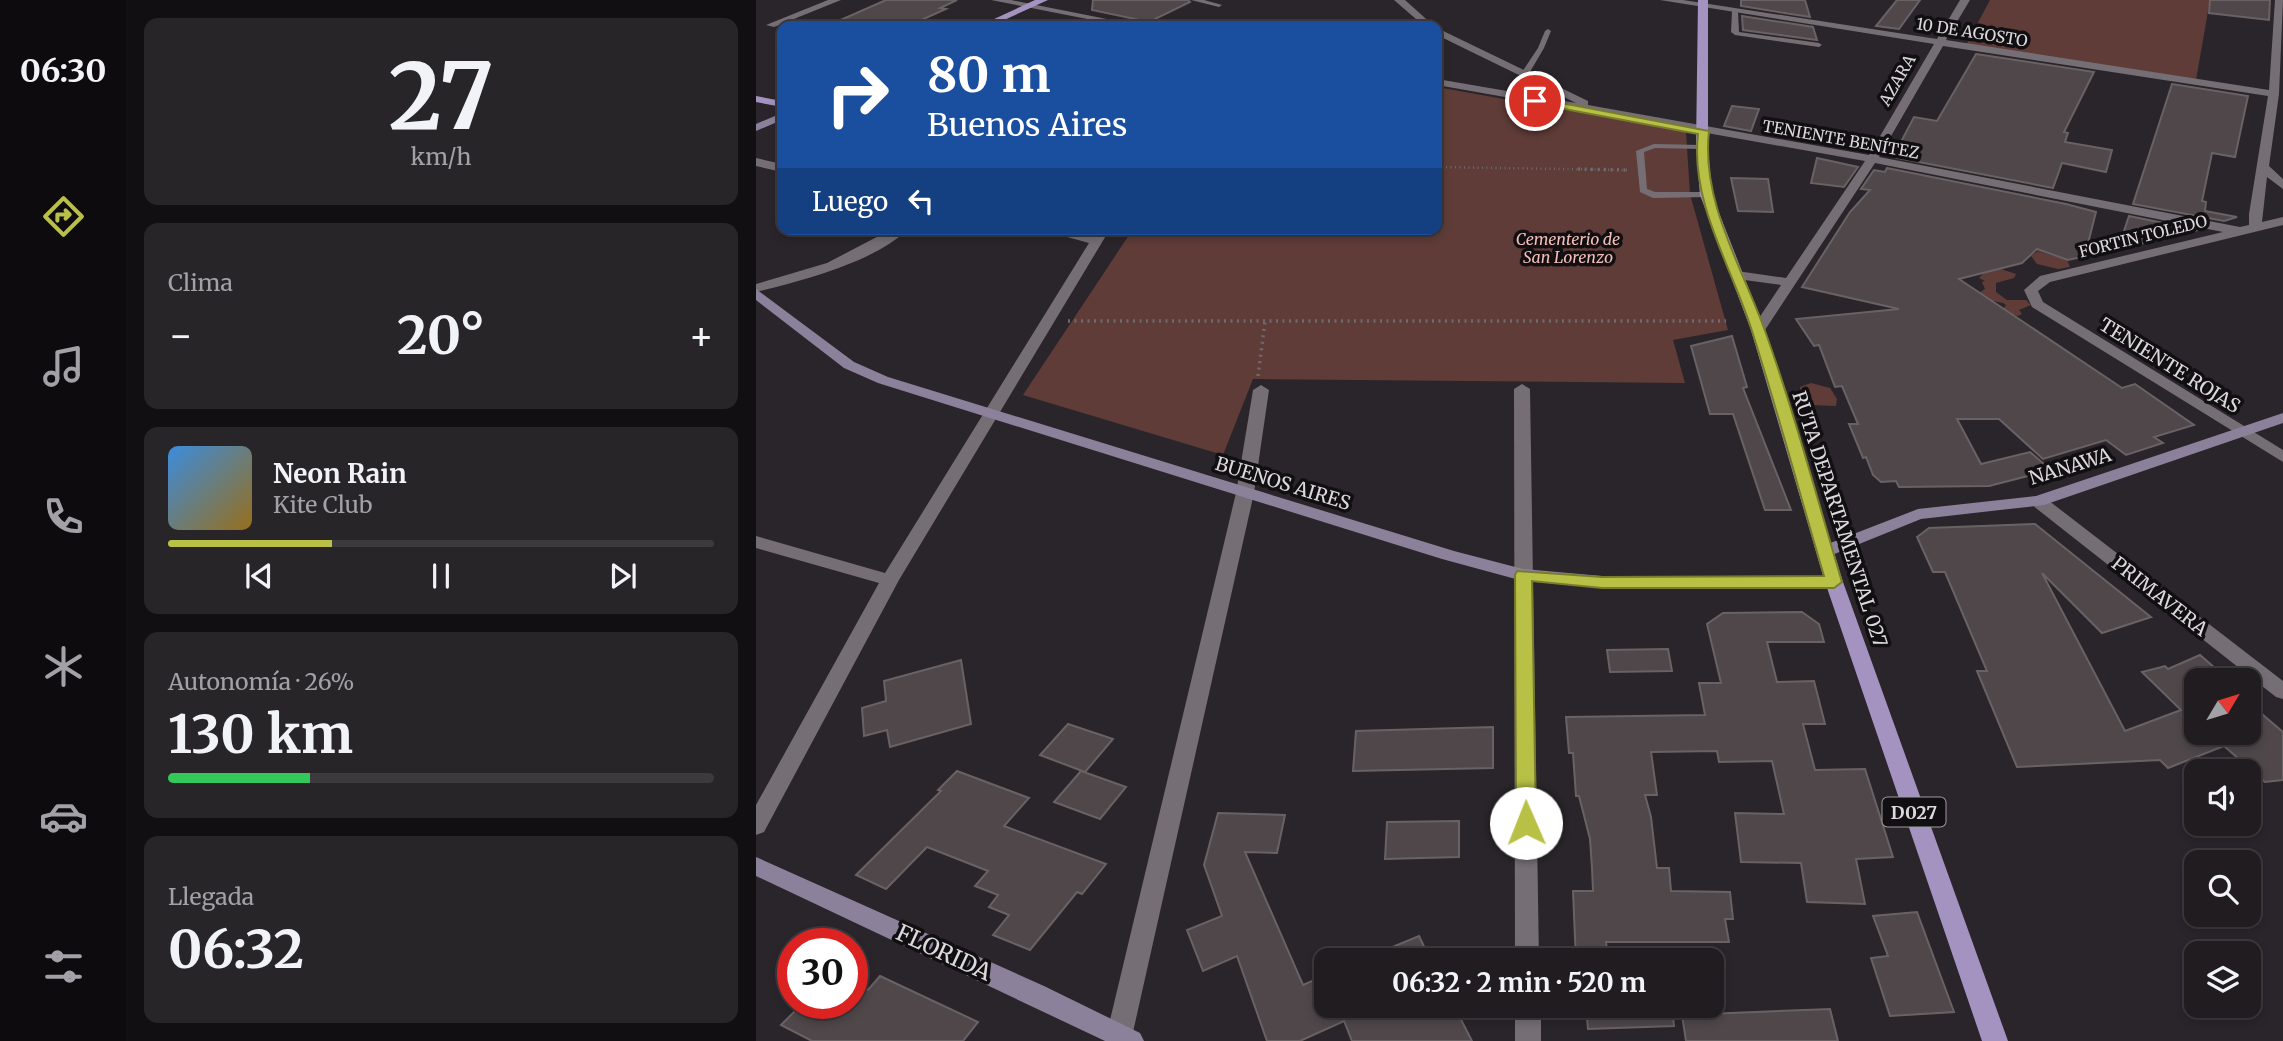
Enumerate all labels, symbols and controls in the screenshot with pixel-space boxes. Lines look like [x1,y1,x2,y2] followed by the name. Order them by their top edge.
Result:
[1915,13,2030,51] street label: 10 DE AGOSTO
[388,39,494,154] text: 27
[927,44,1050,105] text: 80 m
[812,49,903,140] icon: right
[1874,50,1920,110] street label: AZARA
[20,51,106,91] text: 06:30
[1505,71,1565,131] pin
[1516,82,1554,120] icon: arrive
[927,105,1127,145] text: Buenos Aires
[1761,115,1921,163] street label: TENIENTE BENÍTEZ
[411,142,471,171] text: km/h
[902,182,940,220] icon: left
[812,185,888,218] text: Luego
[39,192,88,241] icon: directions
[2077,210,2210,262] street label: FORTIN TOLEDO
[1516,229,1620,267] park label: Cementerio de San Lorenzo
[168,268,233,297] text: Clima
[397,303,485,368] text: 20°
[168,312,193,359] text: −
[689,312,714,359] text: +
[2095,312,2245,418] street label: TENIENTE ROJAS
[39,342,88,391] icon: music
[1787,388,1893,650] street label: RUTA DEPARTAMENTAL 027
[2026,442,2115,490] street label: NANAWA
[1212,451,1354,515] street label: BUENOS AIRES
[273,457,407,490] text: Neon Rain
[273,490,372,519] text: Kite Club
[39,492,88,541] icon: phone
[2107,551,2213,641] street label: PRIMAVERA
[240,557,278,595] icon: previous
[422,557,460,595] icon: pause
[604,557,642,595] icon: next
[39,642,88,691] icon: climate
[168,667,354,696] text: Autonomía · 26%
[2184,668,2261,746] north arrow
[2184,668,2261,1018] map controls
[168,702,353,767] text: 130 km
[2184,759,2261,836] button: sound
[1489,786,1563,860] position arrow
[39,792,88,841] icon: car
[1882,798,1946,826] road number: D027
[2184,850,2261,927] button: search
[168,882,254,911] text: Llegada
[168,917,304,982] text: 06:32
[892,917,997,987] street label: FLORIDA
[777,928,868,1019] speed limit sign: 30
[2184,941,2261,1018] button: layers
[39,942,88,991] icon: filters
[1392,966,1646,999] text: 06:32 · 2 min · 520 m

